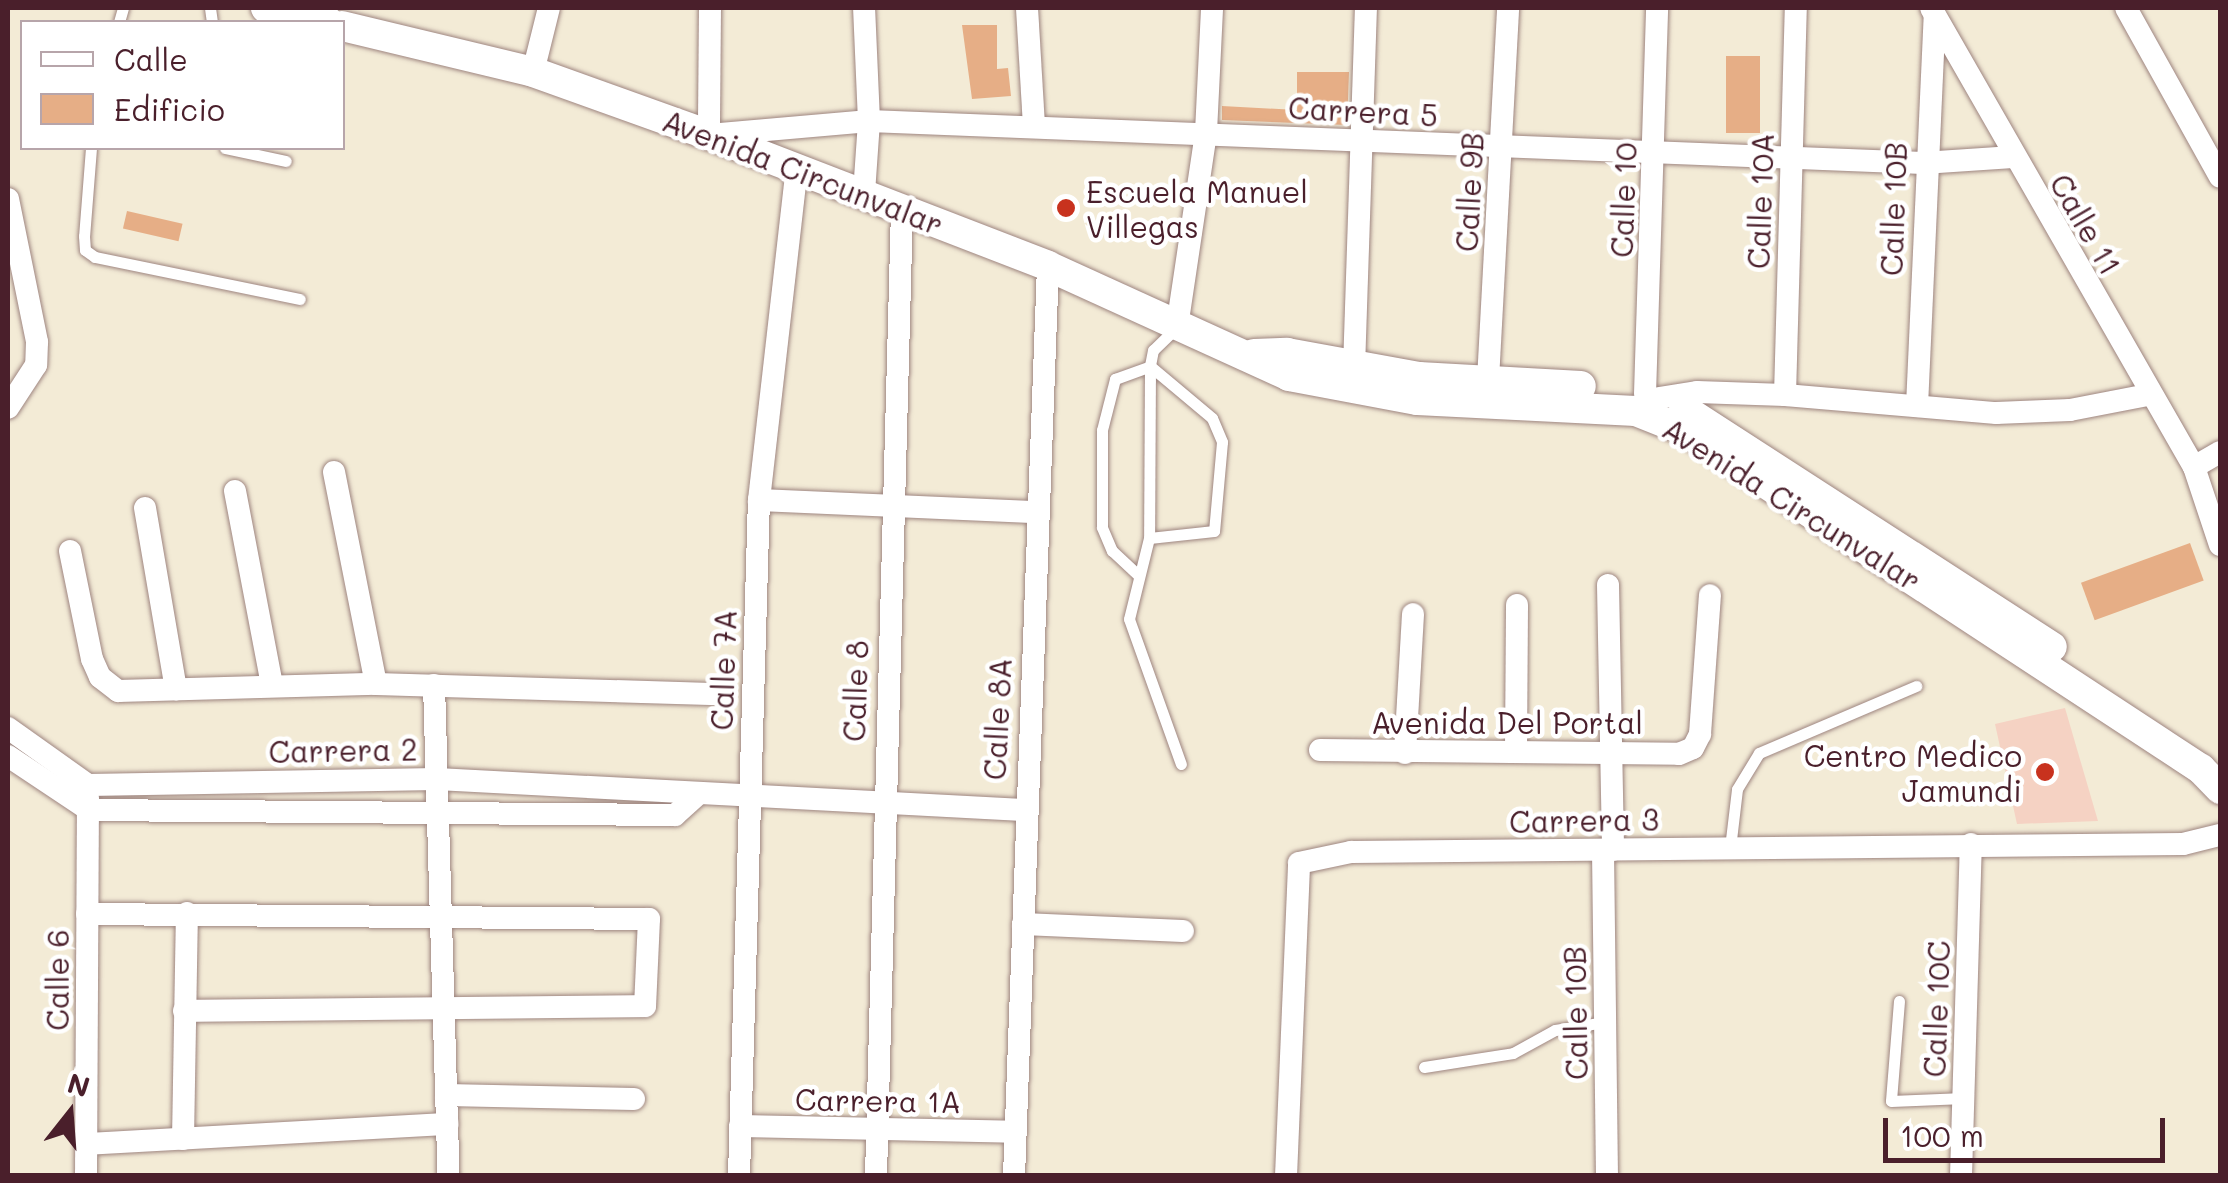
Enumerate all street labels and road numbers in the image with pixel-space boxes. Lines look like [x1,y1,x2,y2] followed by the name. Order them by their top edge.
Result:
[1287,89,1439,133] street label: Carrera 5
[658,102,948,242] street label: Avenida Circunvalar
[1448,131,1490,253] street label: Calle 9B
[1740,132,1780,270] street label: Calle 10A
[1873,141,1913,277] street label: Calle 10B
[1603,142,1643,258] street label: Calle 10
[2043,167,2129,281] street label: Calle 11
[1656,410,1928,598] street label: Avenida Circunvalar
[703,609,743,731] street label: Calle 7A
[835,640,875,742] street label: Calle 8
[976,657,1018,781] street label: Calle 8A
[1371,704,1643,740] street label: Avenida Del Portal
[268,731,418,769] street label: Carrera 2
[1509,801,1659,839] street label: Carrera 3
[39,929,75,1031] street label: Calle 6
[1916,940,1956,1078] street label: Calle 10C
[1556,946,1594,1080] street label: Calle 10B
[795,1081,961,1119] street label: Carrera 1A

